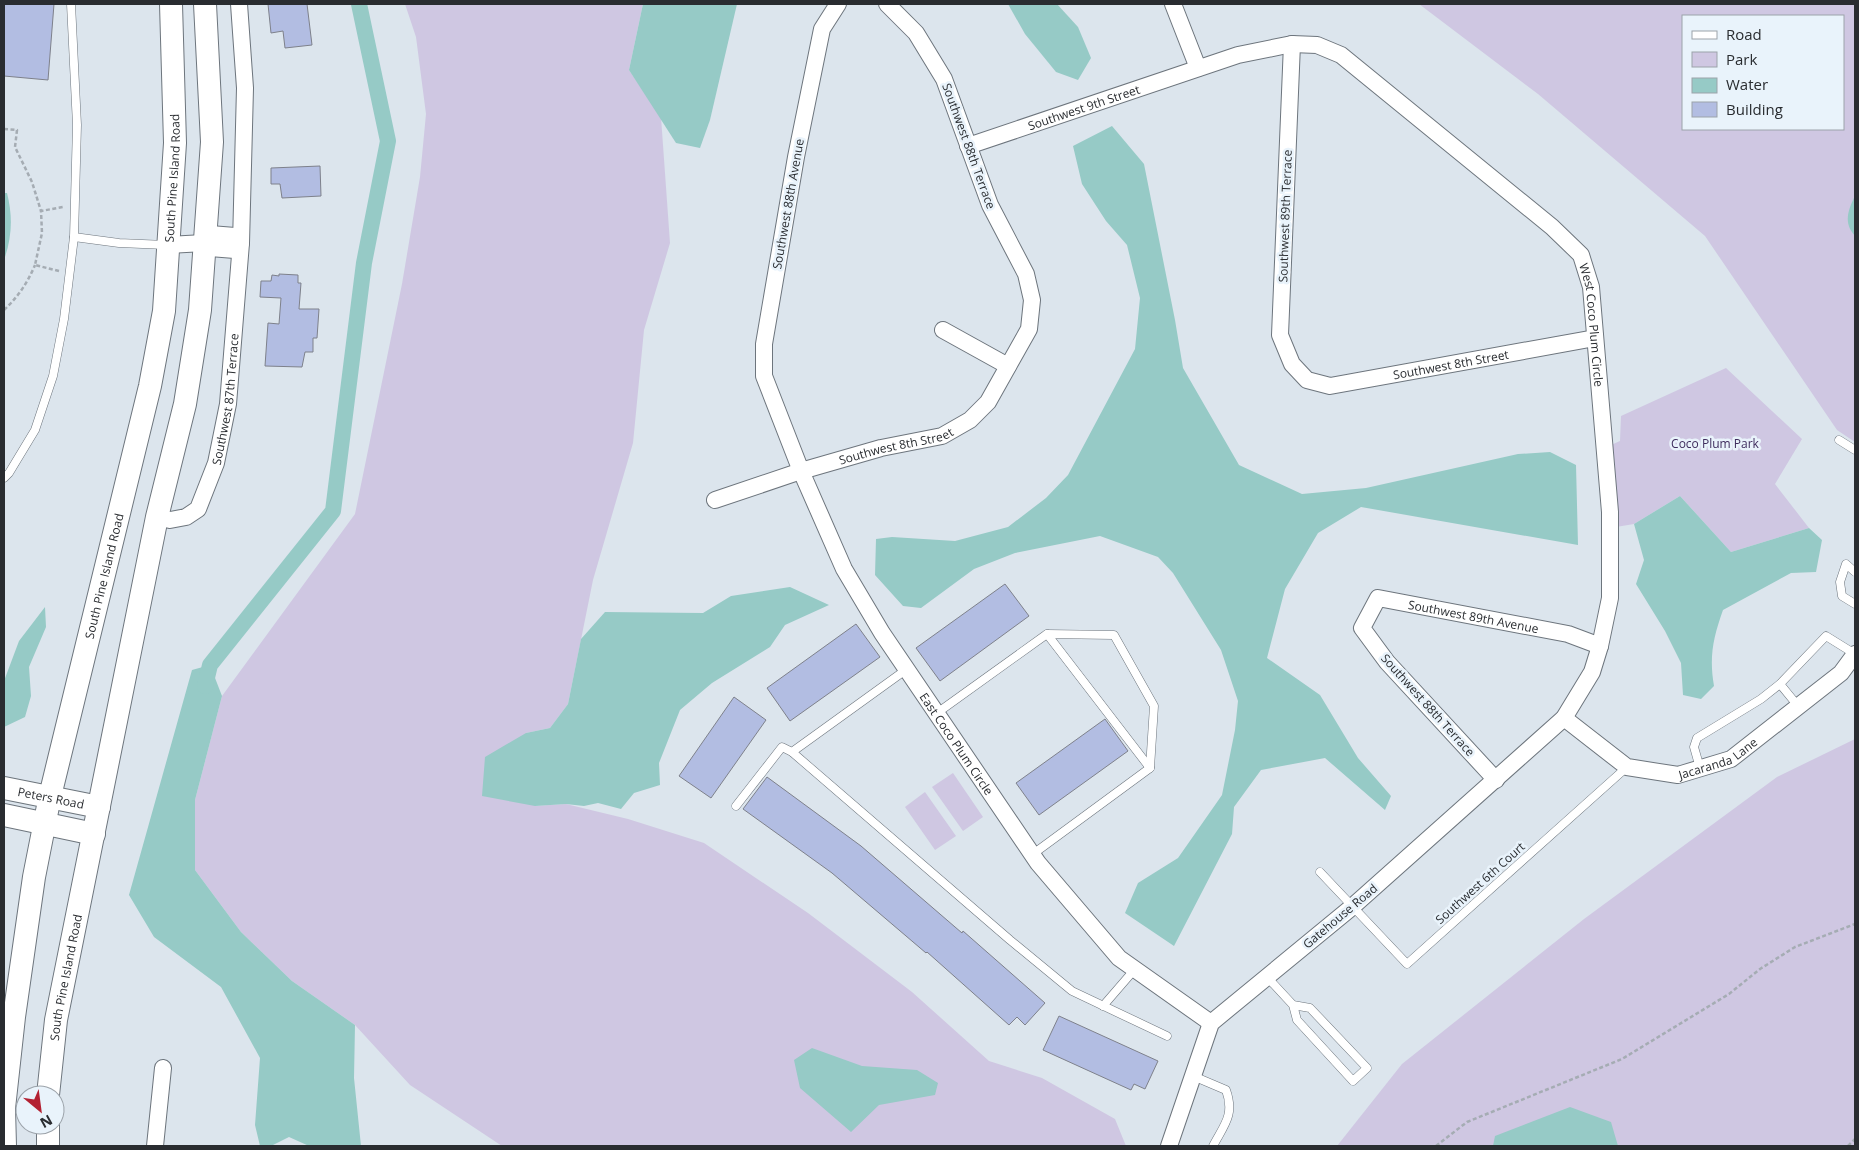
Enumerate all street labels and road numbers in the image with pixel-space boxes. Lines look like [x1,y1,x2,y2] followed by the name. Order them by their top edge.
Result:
[1025,80,1142,134] street label: Southwest 9th Street
[938,81,1000,212] street label: Southwest 88th Terrace
[160,114,184,243] street label: South Pine Island Road
[768,137,808,271] street label: Southwest 88th Avenue
[1274,149,1296,283] street label: Southwest 89th Terrace
[1576,261,1608,388] street label: West Coco Plum Circle
[207,333,242,467] street label: Southwest 87th Terrace
[1392,345,1510,383] street label: Southwest 8th Street
[837,423,956,468] street label: Southwest 8th Street
[80,511,127,641] street label: South Pine Island Road
[1407,595,1540,637] street label: Southwest 89th Avenue
[1377,650,1479,760] street label: Southwest 88th Terrace
[916,689,998,798] street label: East Coco Plum Circle
[1675,733,1761,783] street label: Jacaranda Lane
[16,782,86,812] street label: Peters Road
[1432,838,1528,928] street label: Southwest 6th Court
[1299,880,1381,952] street label: Gatehouse Road
[45,913,86,1042] street label: South Pine Island Road

